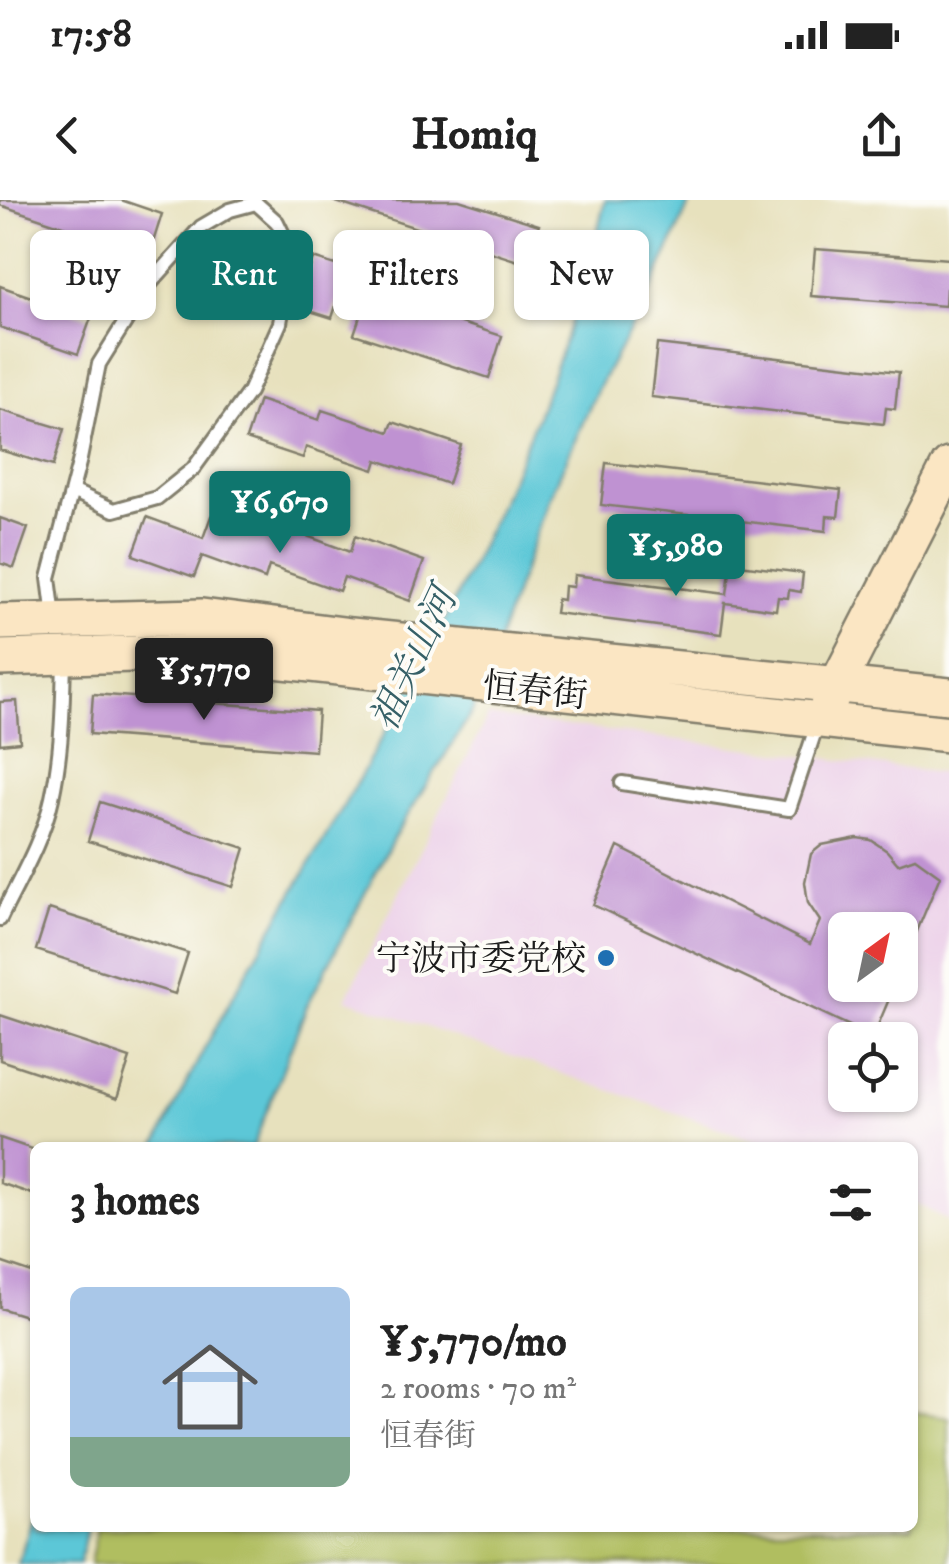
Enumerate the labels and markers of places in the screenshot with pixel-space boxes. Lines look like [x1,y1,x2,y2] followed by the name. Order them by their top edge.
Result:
[199,471,361,556] pin: ¥6,670
[595,514,757,599] pin: ¥5,980
[123,638,285,723] pin: ¥5,770
[376,938,586,982] place label: 宁波市委党校
[595,947,617,969] marker: 宁波市委党校

